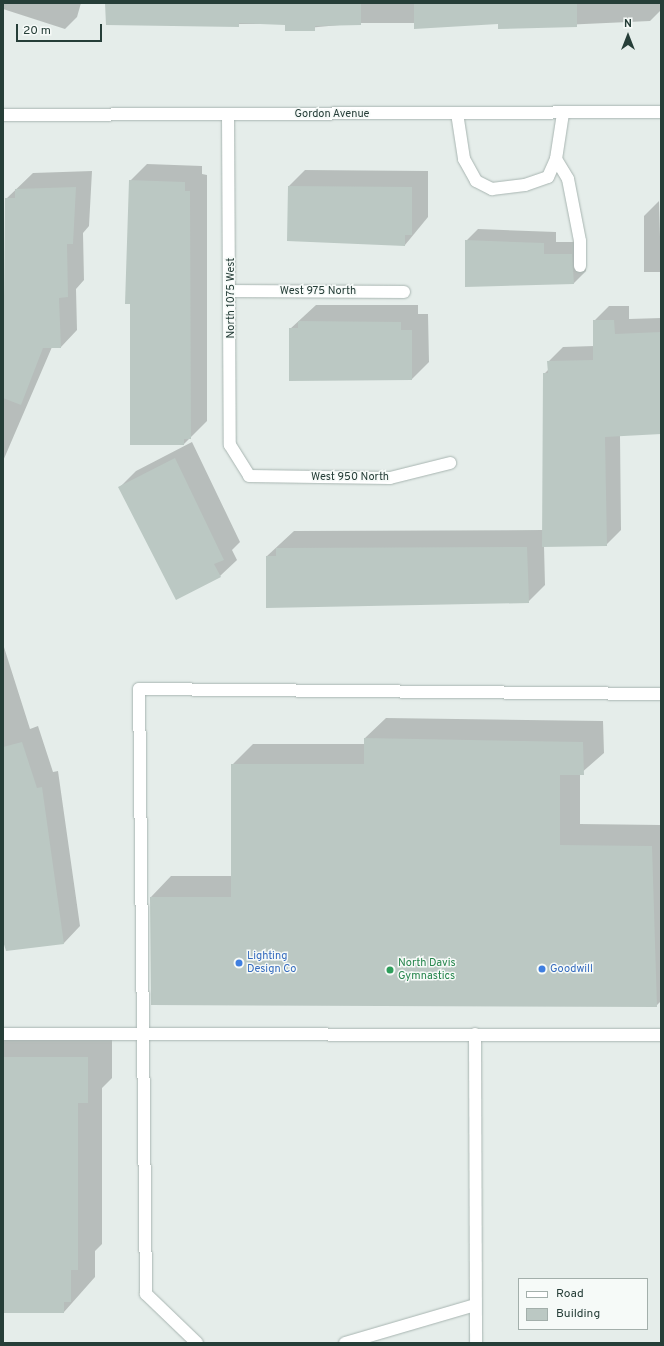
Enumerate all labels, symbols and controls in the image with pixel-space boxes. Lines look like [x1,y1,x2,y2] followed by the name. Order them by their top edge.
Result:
[18,16,104,42] scale bar
[608,16,648,56] north arrow
[624,17,632,31] text: N
[23,23,51,39] text: 20 m
[294,107,370,121] street label: Gordon Avenue
[224,257,238,339] street label: North 1075 West
[280,284,356,298] street label: West 975 North
[311,470,389,484] street label: West 950 North
[247,950,297,976] place label: Lighting Design Co
[398,957,456,983] place label: North Davis Gymnastics
[234,958,244,968] marker: Lighting Design Co
[550,962,593,976] place label: Goodwill
[537,964,547,974] marker: Goodwill
[385,965,395,975] marker: North Davis Gymnastics
[518,1278,648,1330] legend
[556,1286,584,1302] text: Road
[556,1306,600,1322] text: Building

